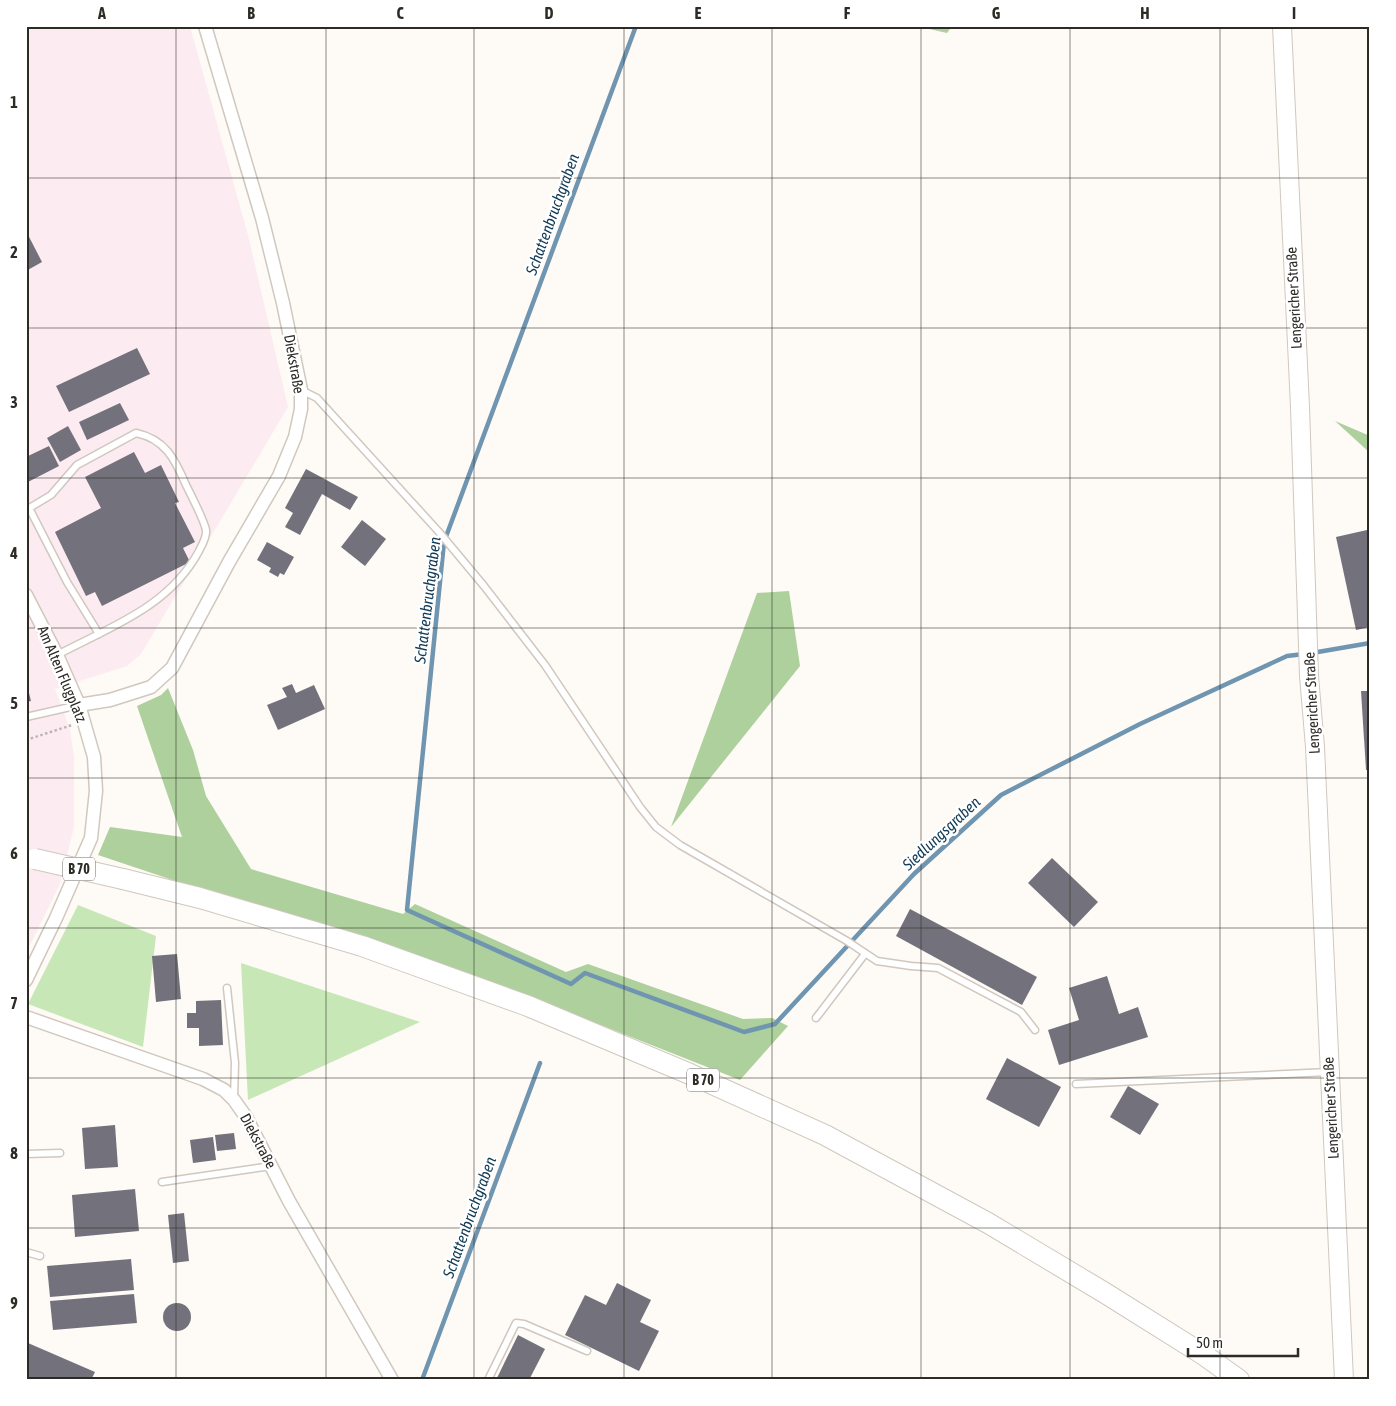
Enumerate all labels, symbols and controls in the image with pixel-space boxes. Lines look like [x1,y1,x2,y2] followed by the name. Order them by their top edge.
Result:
[97,4,106,22] text: A
[247,4,255,22] text: B
[396,4,404,22] text: C
[545,4,554,22] text: D
[695,4,702,22] text: E
[844,4,851,22] text: F
[992,4,1001,22] text: G
[1140,4,1150,22] text: H
[1292,4,1296,22] text: I
[10,93,18,111] text: 1
[521,151,583,278] water label: Schattenbruchgraben
[10,243,18,261] text: 2
[1282,246,1305,350] street label: Lengericher Straße
[281,333,308,395] street label: Diekstraße
[10,393,18,411] text: 3
[410,535,445,665] water label: Schattenbruchgraben
[9,544,18,562] text: 4
[34,623,91,725] street label: Am Alten Flugplatz
[1300,651,1323,755] street label: Lengericher Straße
[10,694,18,712] text: 5
[898,792,984,875] water label: Siedlungsgraben
[10,844,18,862] text: 6
[63,858,95,881] road number: B 70
[10,994,18,1012] text: 7
[1319,1056,1342,1160] street label: Lengericher Straße
[687,1068,719,1092] road number: B 70
[237,1110,280,1171] street label: Diekstraße
[10,1144,18,1162] text: 8
[438,1154,500,1281] water label: Schattenbruchgraben
[10,1294,18,1312] text: 9
[1188,1326,1298,1358] scale bar
[1196,1334,1223,1351] text: 50 m

